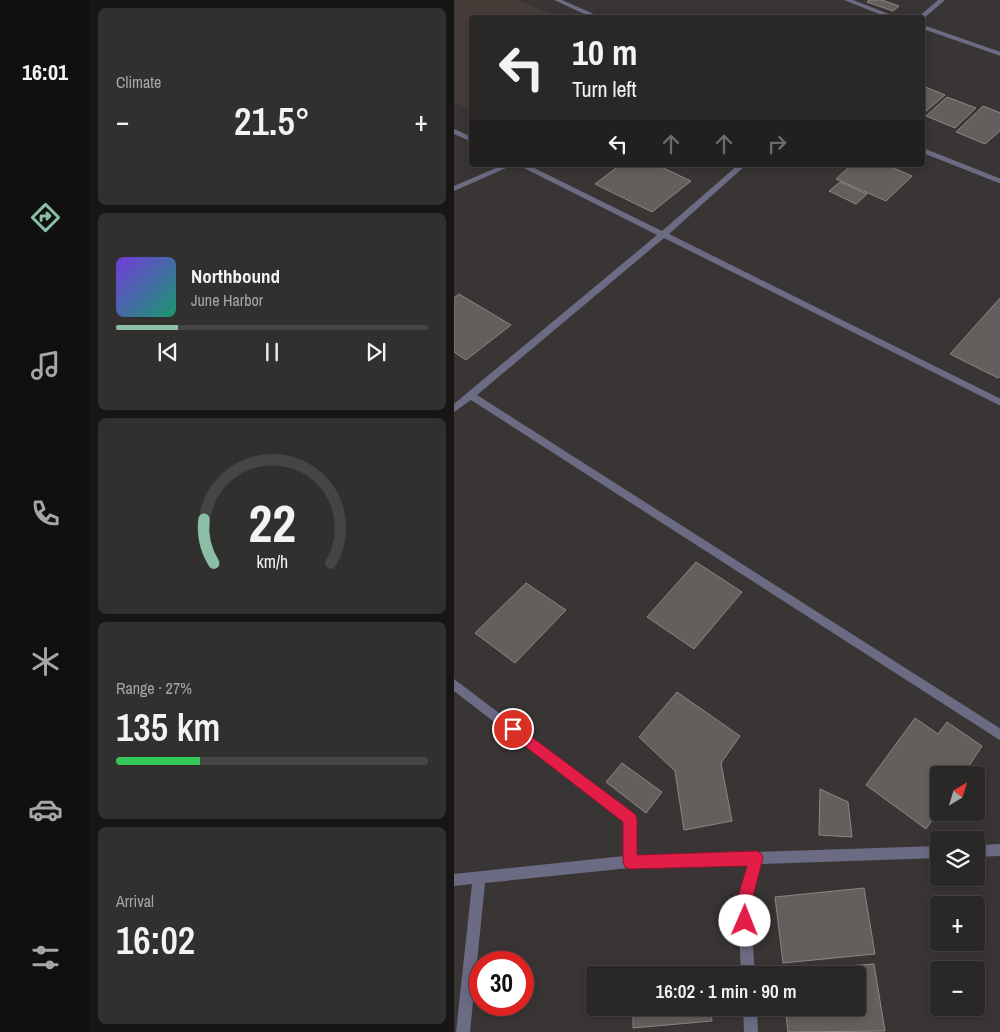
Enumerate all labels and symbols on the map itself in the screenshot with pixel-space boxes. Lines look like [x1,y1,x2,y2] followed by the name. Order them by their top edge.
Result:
[492,708,534,750] pin
[930,766,985,821] north arrow
[718,894,770,946] position arrow
[469,951,534,1016] speed limit sign: 30

